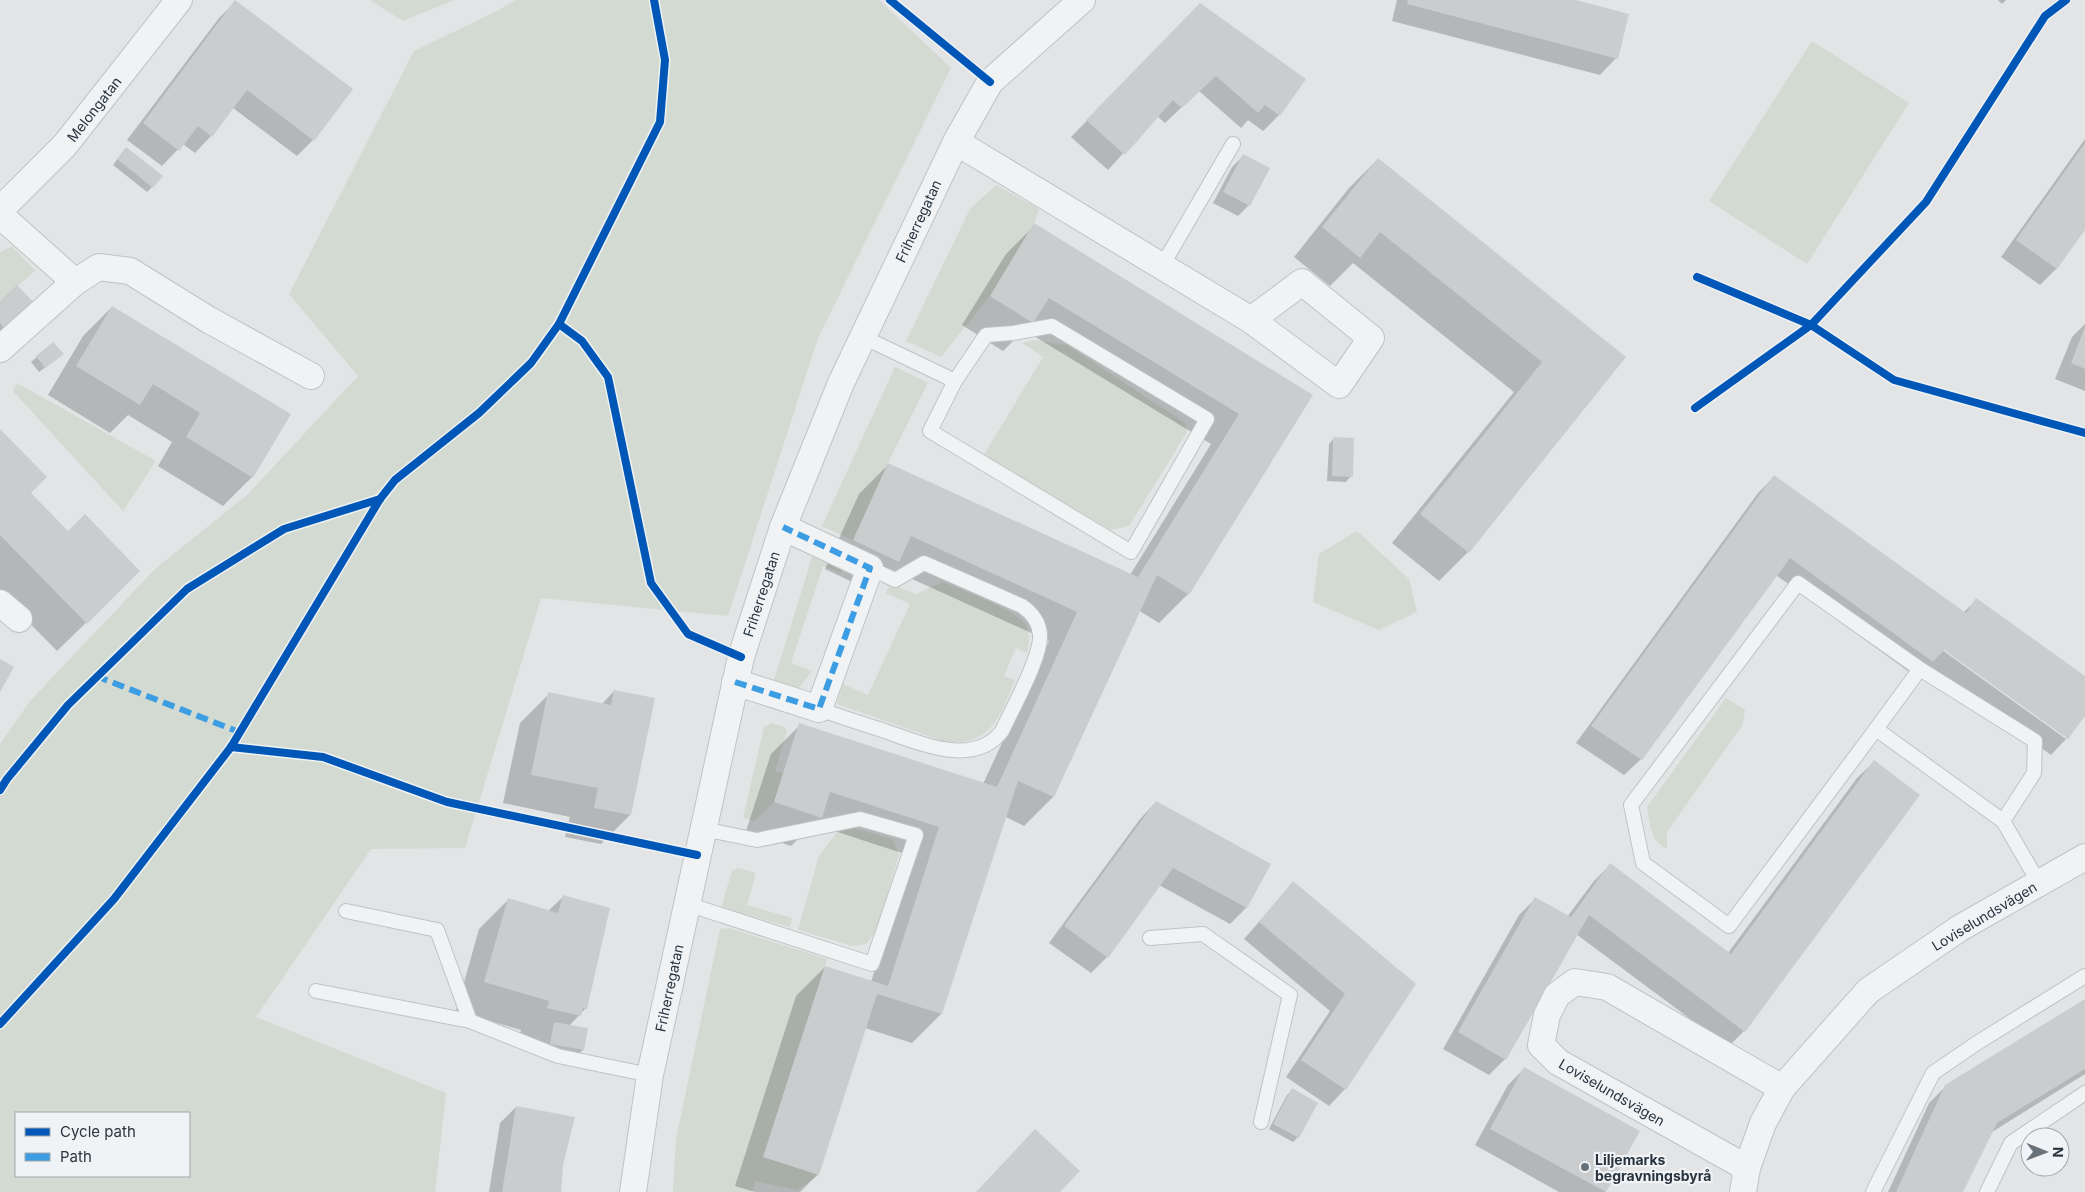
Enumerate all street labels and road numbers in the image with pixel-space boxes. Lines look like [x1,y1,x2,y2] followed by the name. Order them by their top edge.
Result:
[63,73,125,145] street label: Melongatan
[891,177,945,265] street label: Friherregatan
[739,549,783,639] street label: Friherregatan
[1928,878,2040,954] street label: Loviselundsvägen
[651,943,687,1033] street label: Friherregatan
[1556,1055,1668,1129] street label: Loviselundsvägen

